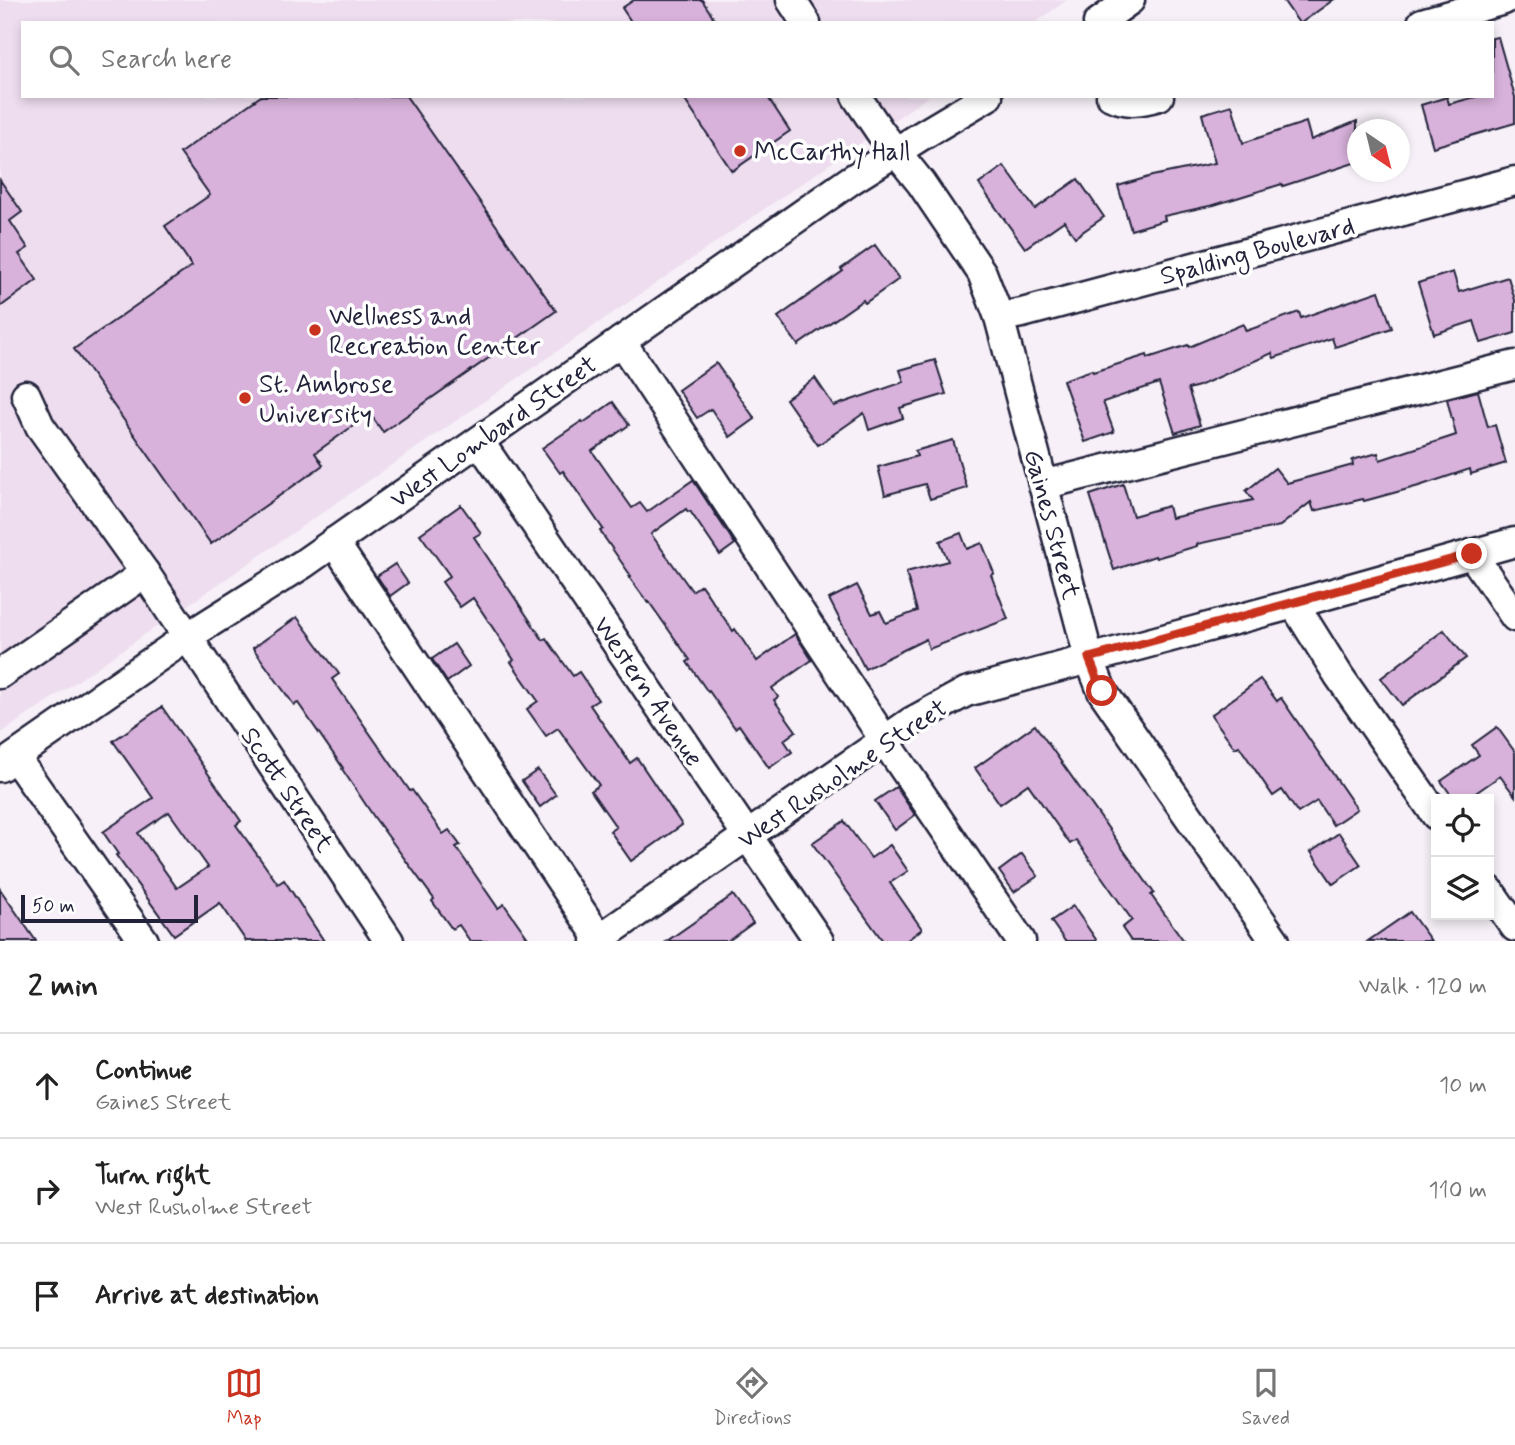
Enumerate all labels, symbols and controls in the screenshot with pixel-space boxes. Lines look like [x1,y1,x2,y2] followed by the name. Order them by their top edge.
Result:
[21,21,1494,98] search box
[45,41,83,79] icon: search
[101,43,232,77] text: Search here
[1347,119,1410,182] north arrow
[754,136,911,170] place label: McCarthy Hall
[732,143,748,159] marker: McCarthy Hall
[1157,210,1359,296] street label: Spalding Boulevard
[329,300,540,364] place label: Wellness and Recreation Center
[307,322,323,338] marker: Wellness and Recreation Center
[384,348,604,517] street label: West Lombard Street
[259,368,394,432] place label: St. Ambrose University
[237,390,253,406] marker: St. Ambrose University
[1015,446,1087,603] street label: Gaines Street
[1456,538,1487,569] route end
[585,610,710,774] street label: Western Avenue
[1086,675,1117,706] route start
[732,692,955,857] street label: West Rusholme Street
[232,721,341,859] street label: Scott Street
[1431,794,1494,920] map controls
[1431,794,1494,857] button: locate
[1431,857,1494,920] button: layers
[21,892,198,924] scale bar
[32,894,75,919] text: 50 m
[28,967,98,1006] text: 2 min
[1359,972,1487,1002] text: Walk · 120 m
[95,1054,192,1088] text: Continue
[28,1067,66,1105] icon: ahead
[1439,1071,1487,1101] text: 10 m
[95,1088,231,1118] text: Gaines Street
[95,1159,211,1193] text: Turn right
[28,1172,66,1210] icon: right
[1428,1176,1487,1206] text: 110 m
[95,1193,312,1223] text: West Rusholme Street
[28,1277,66,1315] icon: arrive
[95,1279,319,1313] text: Arrive at destination
[225,1364,263,1431] tab: Map
[713,1364,792,1431] tab: Directions
[1242,1364,1290,1431] tab: Saved

